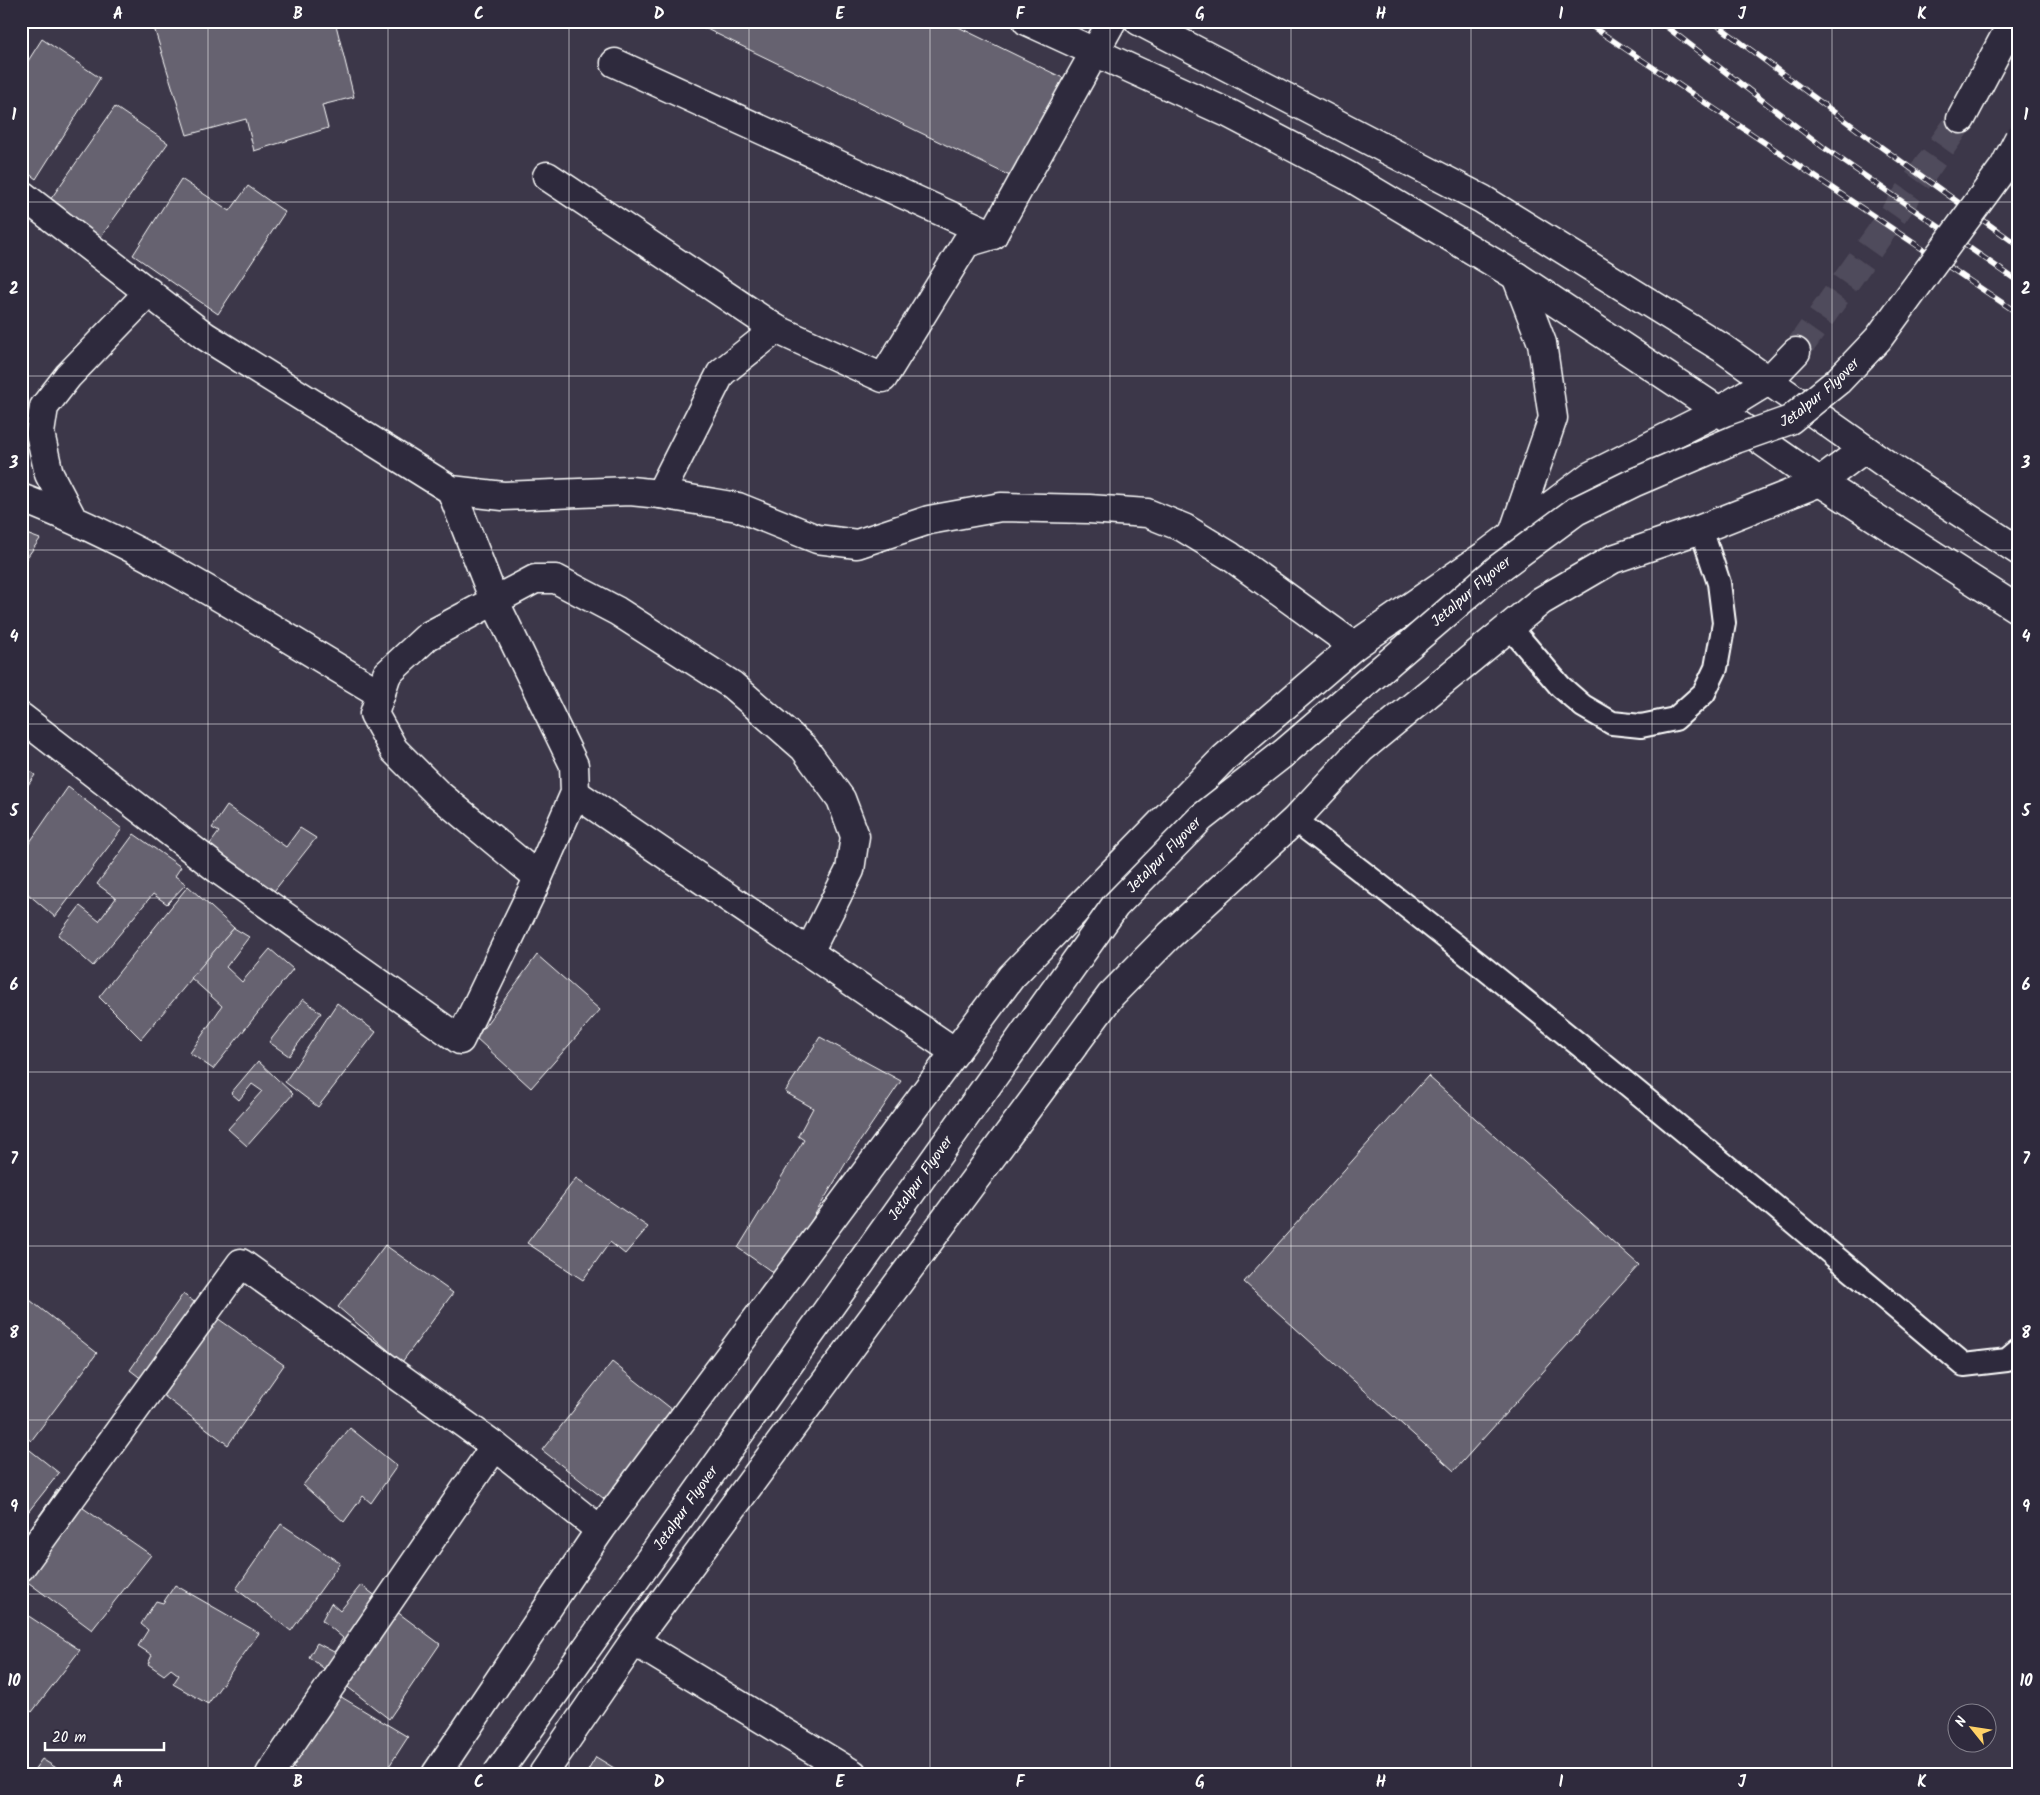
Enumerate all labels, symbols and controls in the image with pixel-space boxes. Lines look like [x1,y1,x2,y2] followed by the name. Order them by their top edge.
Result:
[113,2,123,27] text: A
[293,2,303,27] text: B
[474,2,484,27] text: C
[654,2,665,27] text: D
[836,2,846,27] text: E
[1016,2,1026,27] text: F
[1195,2,1205,27] text: G
[1376,2,1386,27] text: H
[1559,2,1564,27] text: I
[1738,2,1747,27] text: J
[1917,2,1927,27] text: K
[12,103,17,128] text: 1
[2024,103,2029,128] text: 1
[9,277,19,302] text: 2
[2021,277,2031,302] text: 2
[1777,352,1866,435] street label: Jetalpur Flyover
[9,451,19,476] text: 3
[2021,451,2031,476] text: 3
[1426,550,1517,633] street label: Jetalpur Flyover
[10,625,19,650] text: 4
[2022,625,2031,650] text: 4
[9,799,20,824] text: 5
[2021,799,2032,824] text: 5
[1121,811,1208,899] street label: Jetalpur Flyover
[10,973,19,998] text: 6
[2022,973,2031,998] text: 6
[882,1130,960,1226] street label: Jetalpur Flyover
[10,1147,18,1172] text: 7
[2022,1147,2030,1172] text: 7
[9,1321,19,1346] text: 8
[2021,1321,2031,1346] text: 8
[648,1460,725,1556] street label: Jetalpur Flyover
[10,1495,18,1520] text: 9
[2022,1495,2030,1520] text: 9
[7,1669,21,1694] text: 10
[2019,1669,2033,1694] text: 10
[1948,1702,1998,1752] north arrow
[1950,1713,1973,1731] text: N
[45,1720,164,1752] scale bar
[52,1726,86,1750] text: 20 m
[113,1770,123,1795] text: A
[293,1770,303,1795] text: B
[474,1770,484,1795] text: C
[654,1770,665,1795] text: D
[836,1770,846,1795] text: E
[1016,1770,1026,1795] text: F
[1195,1770,1205,1795] text: G
[1376,1770,1386,1795] text: H
[1559,1770,1564,1795] text: I
[1738,1770,1747,1795] text: J
[1917,1770,1927,1795] text: K

